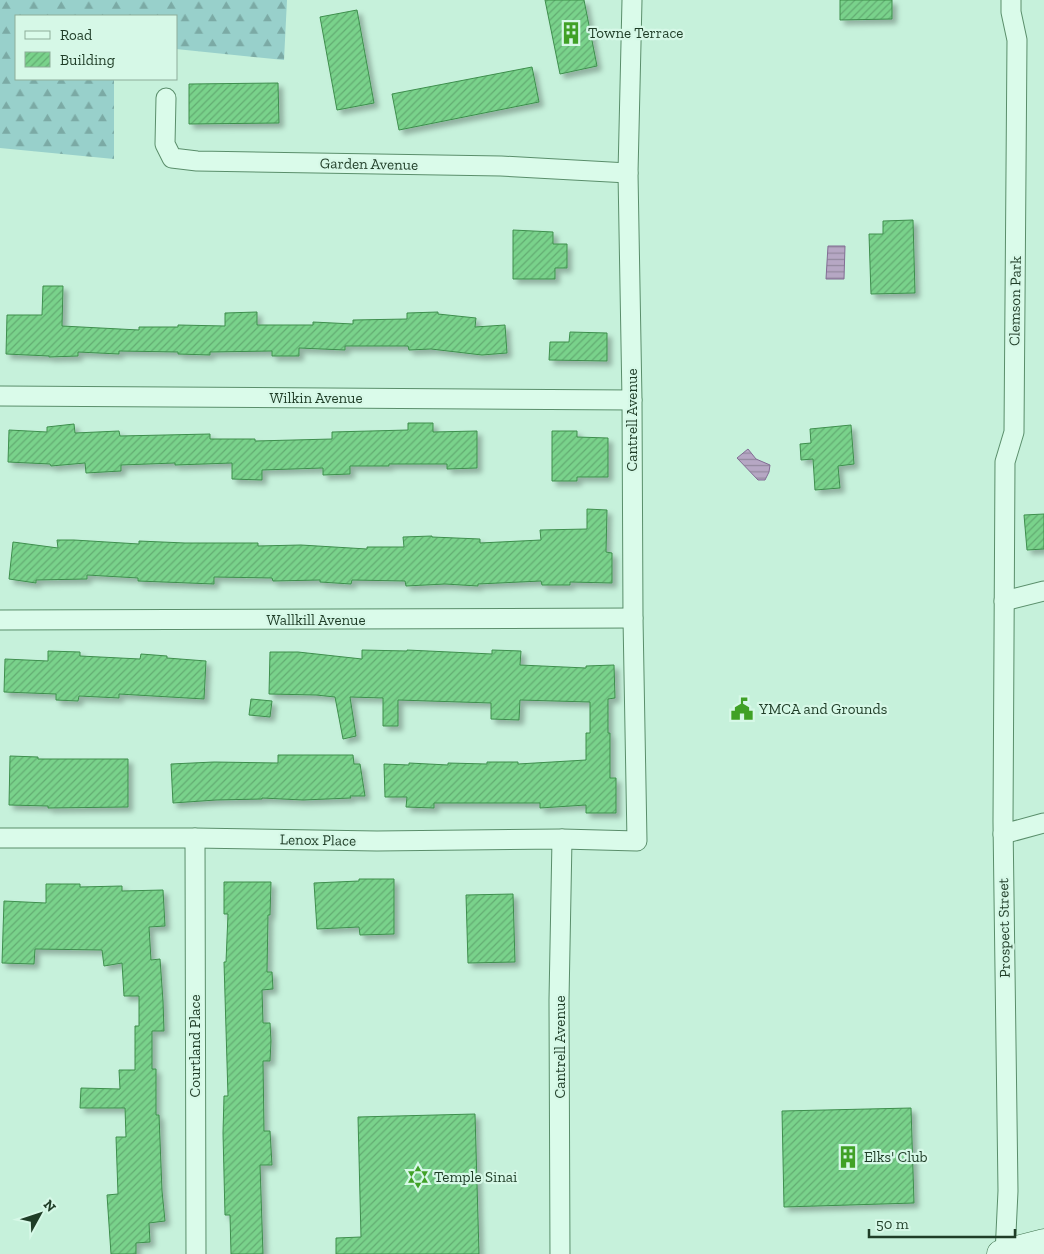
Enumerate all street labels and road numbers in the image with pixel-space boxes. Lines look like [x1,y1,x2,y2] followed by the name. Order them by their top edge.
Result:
[320,154,418,174] street label: Garden Avenue
[1005,256,1025,346] street label: Clemson Park
[623,369,641,471] street label: Cantrell Avenue
[269,389,363,407] street label: Wilkin Avenue
[266,611,366,629] street label: Wallkill Avenue
[280,830,356,850] street label: Lenox Place
[994,877,1014,978] street label: Prospect Street
[186,995,204,1097] street label: Courtland Place
[551,996,569,1098] street label: Cantrell Avenue

